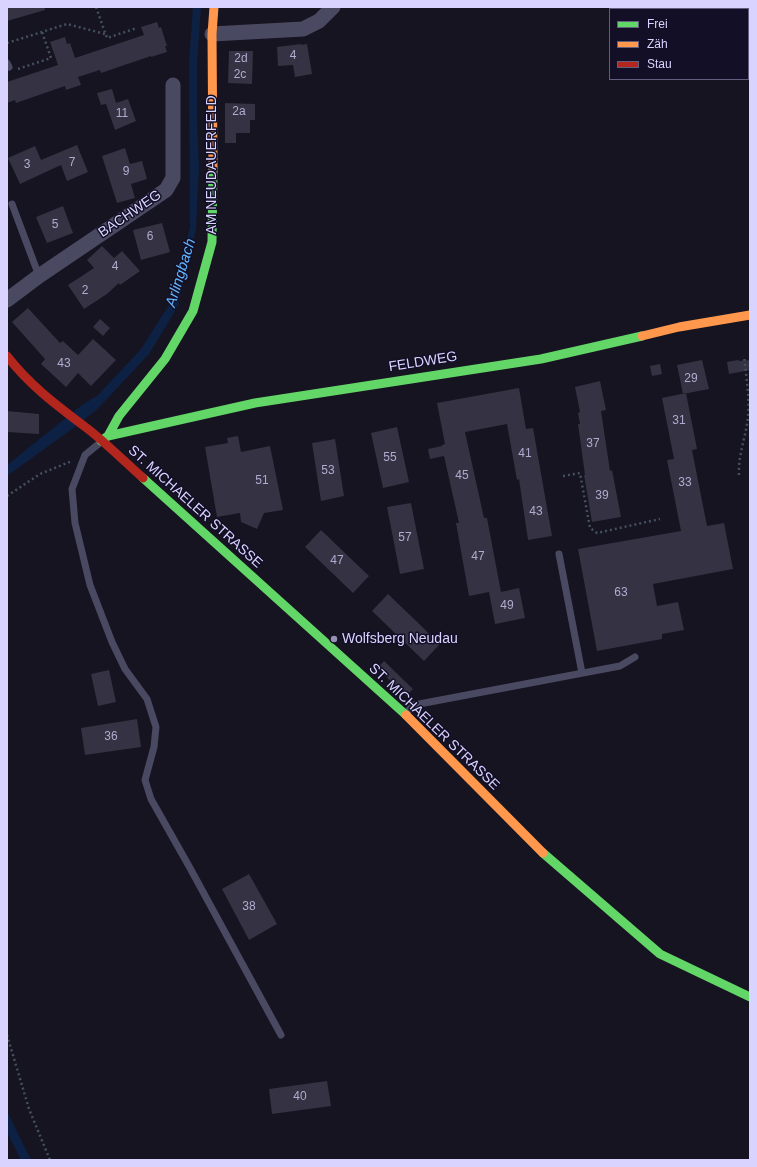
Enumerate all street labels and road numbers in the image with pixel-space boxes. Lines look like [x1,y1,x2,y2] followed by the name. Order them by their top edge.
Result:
[204,95,220,235] street label: AM NEUDAUERFELD
[95,187,165,241] street label: BACHWEG
[387,348,459,376] street label: FELDWEG
[124,442,266,572] street label: ST. MICHAELER STRASSE
[365,660,503,794] street label: ST. MICHAELER STRASSE

